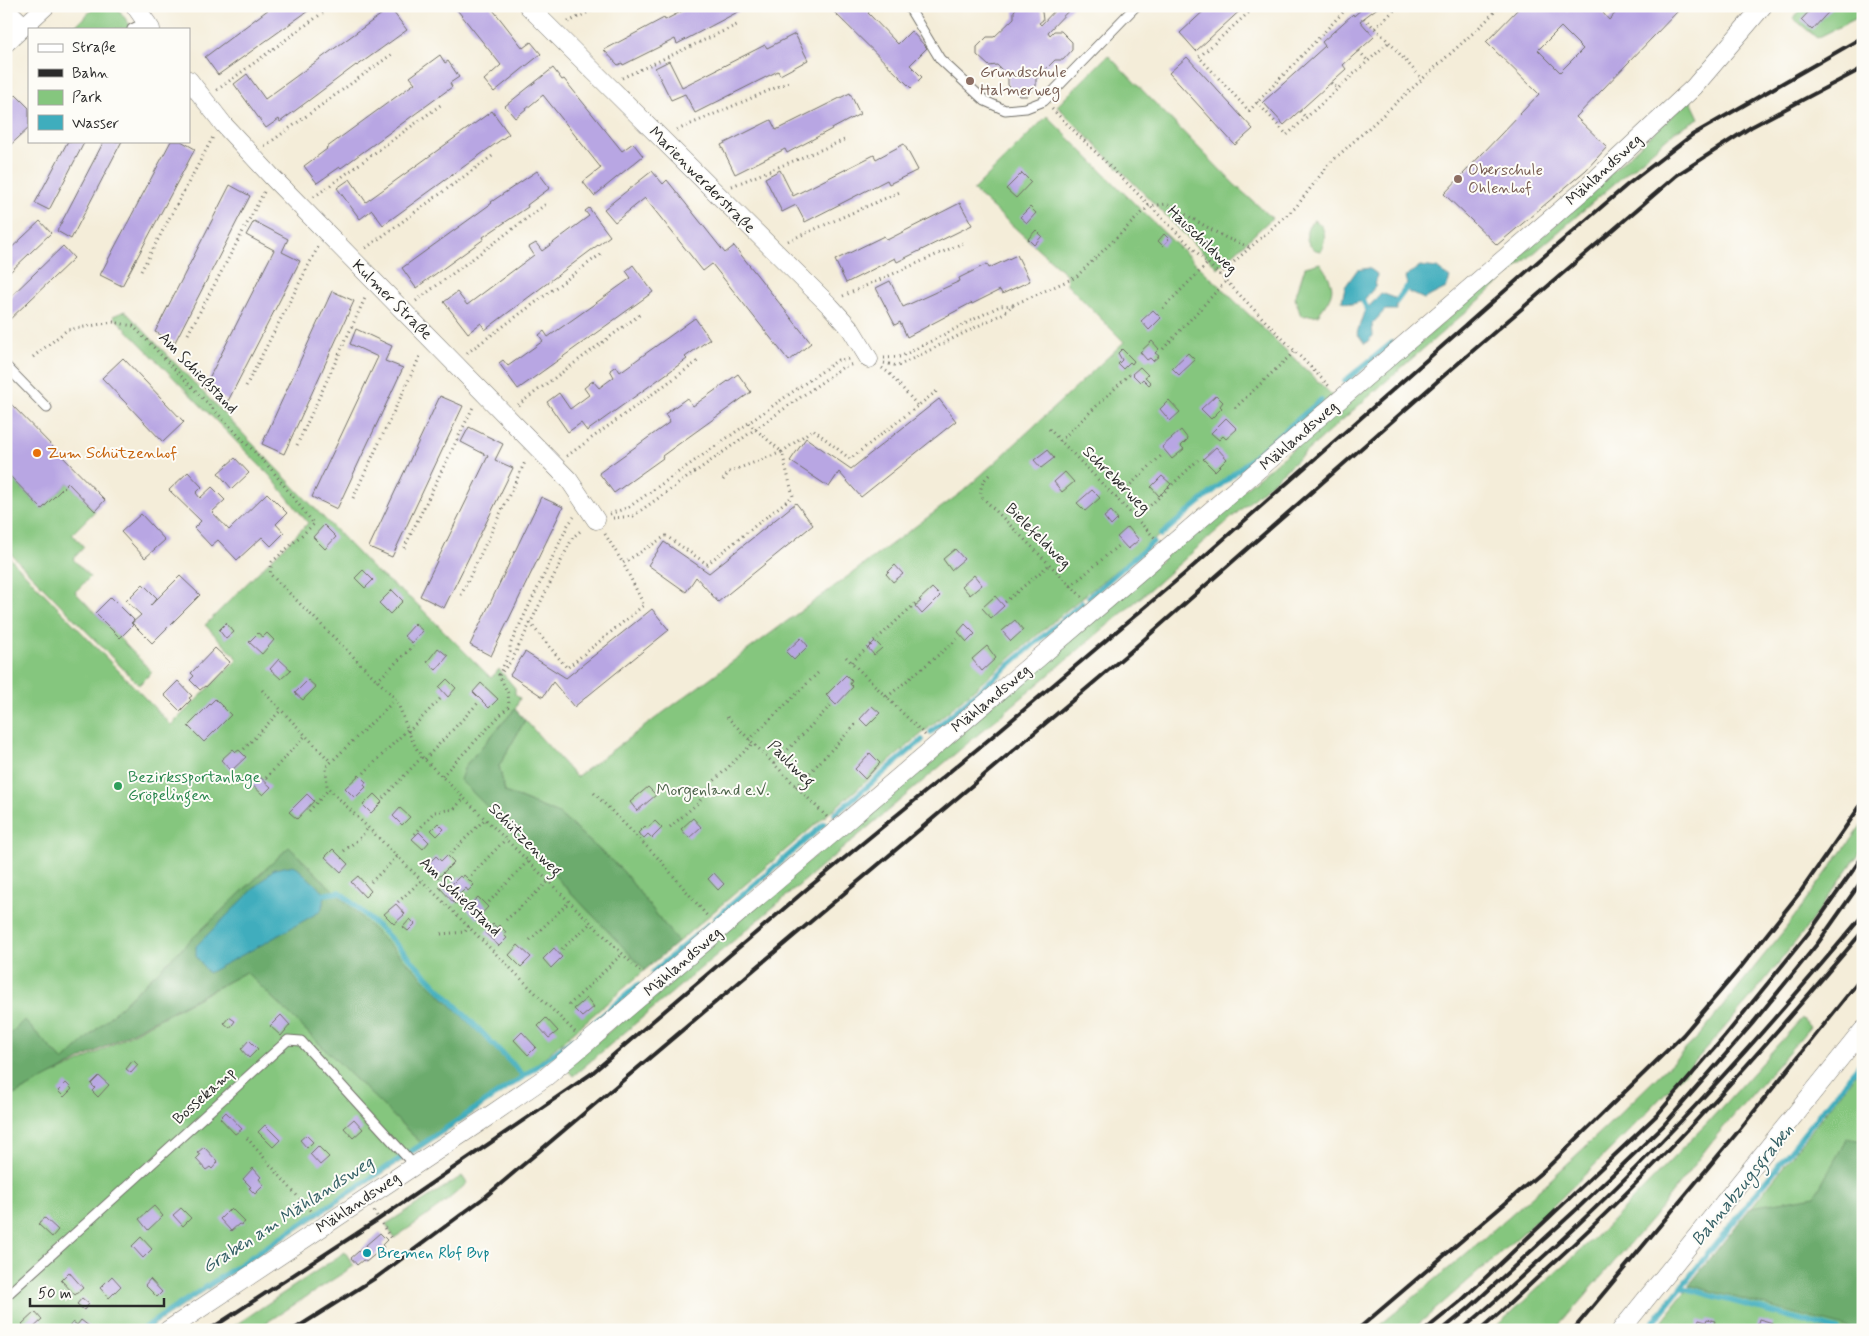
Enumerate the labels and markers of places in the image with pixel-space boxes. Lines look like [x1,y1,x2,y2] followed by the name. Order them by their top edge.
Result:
[980,62,1067,102] place label: Grundschule Halmerweg
[964,75,976,87] marker: Grundschule Halmerweg
[1468,160,1543,199] place label: Oberschule Ohlenhof
[1452,173,1464,185] marker: Oberschule Ohlenhof
[47,443,177,464] place label: Zum Schützenhof
[31,447,43,459] marker: Zum Schützenhof
[128,767,260,807] place label: Bezirkssportanlage Gröpelingen
[112,780,124,792] marker: Bezirkssportanlage Gröpelingen
[377,1243,490,1264] place label: Bremen Rbf Bvp
[361,1247,373,1259] marker: Bremen Rbf Bvp

